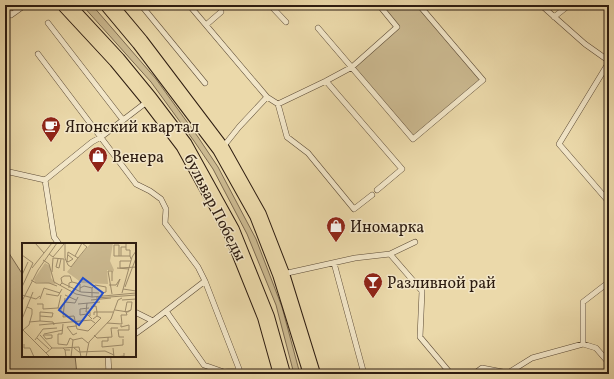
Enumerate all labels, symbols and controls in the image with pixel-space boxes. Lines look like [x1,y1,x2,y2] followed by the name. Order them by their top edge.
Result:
[40,115,62,143] cafe icon: Японский квартал
[65,117,199,139] place label: Японский квартал
[87,145,109,173] shop icon: Венера
[112,147,164,169] place label: Венера
[178,150,251,265] street label: бульвар Победы
[325,215,347,243] shop icon: Иномарка
[350,217,424,239] place label: Иномарка
[22,243,136,357] inset map
[362,271,384,299] bar icon: Разливной рай
[387,273,496,295] place label: Разливной рай

